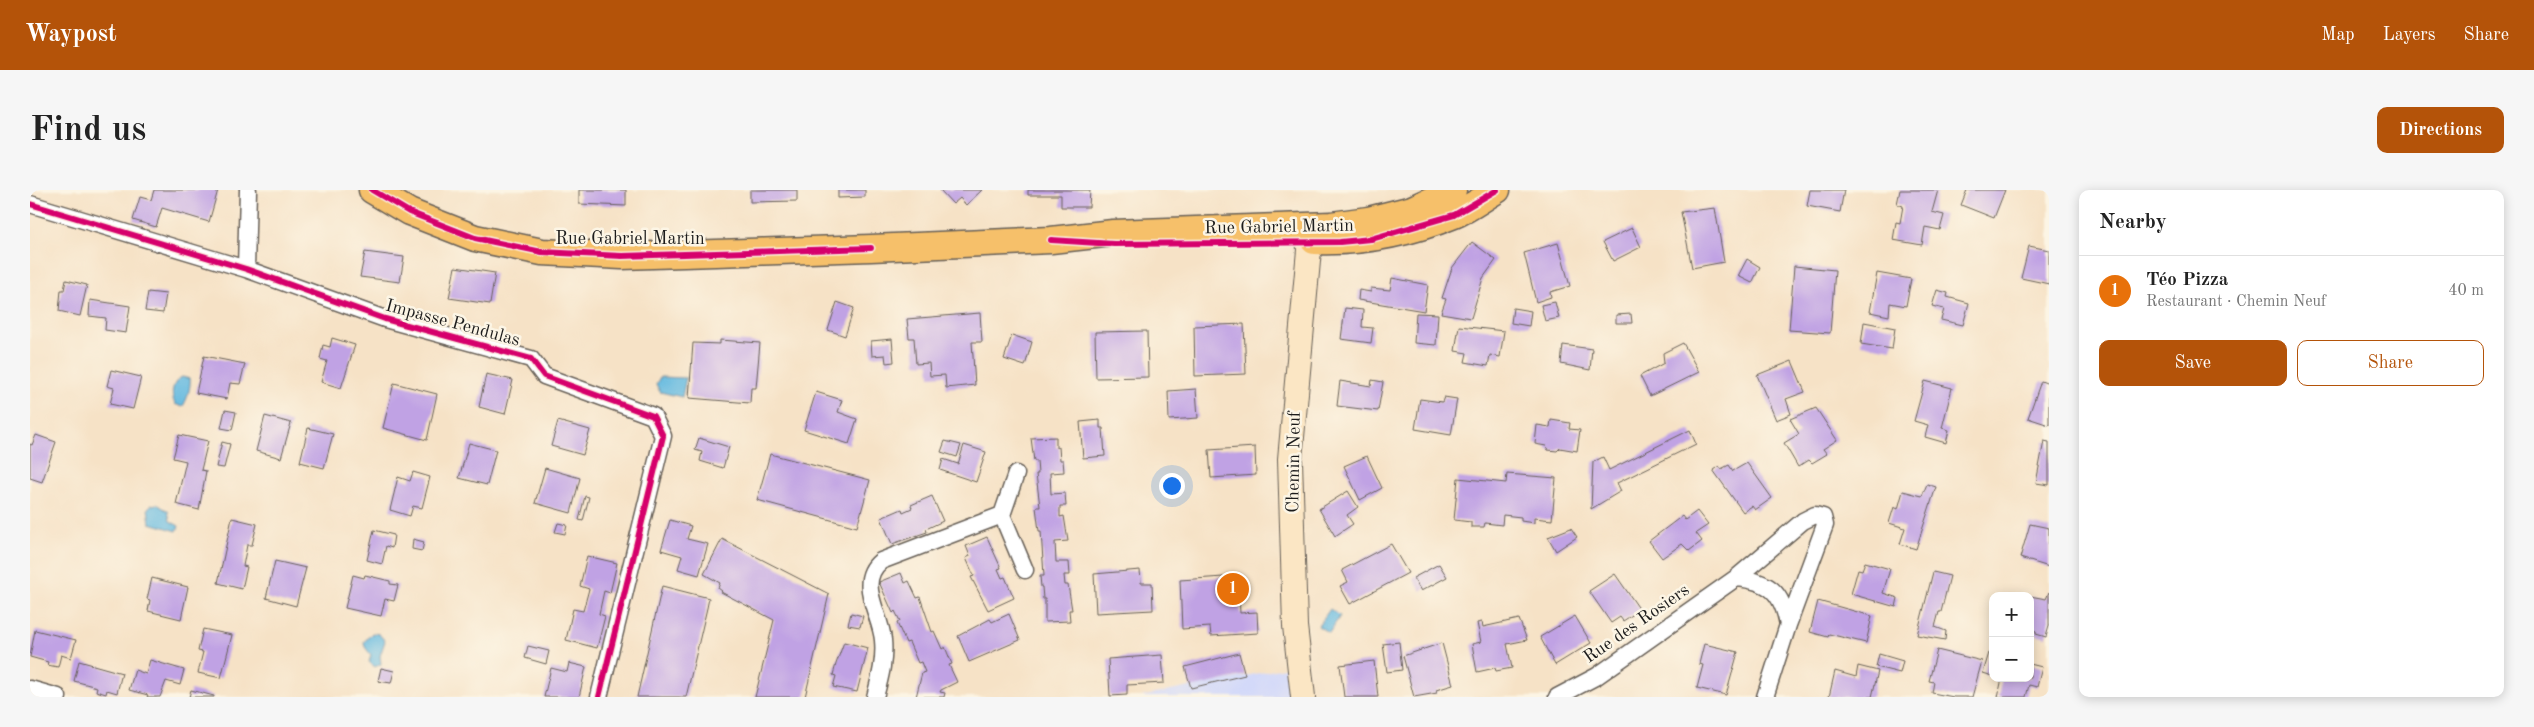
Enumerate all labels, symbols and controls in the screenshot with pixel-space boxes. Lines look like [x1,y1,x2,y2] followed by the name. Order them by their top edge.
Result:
[25,23,117,47] text: Waypost
[2321,26,2355,44] text: Map
[2383,26,2435,44] text: Layers
[2463,26,2509,44] text: Share
[2377,107,2504,153] button: Directions
[30,113,146,148] text: Find us
[2099,212,2167,233] text: Nearby
[1204,217,1354,237] street label: Rue Gabriel Martin
[555,230,705,248] street label: Rue Gabriel Martin
[2146,271,2228,290] text: Téo Pizza
[2110,283,2120,299] text: 1
[2448,283,2484,299] text: 40 m
[2146,294,2326,310] text: Restaurant · Chemin Neuf
[384,296,522,350] street label: Impasse Pendulas
[2099,340,2287,386] button: Save
[2297,340,2484,386] button: Share
[1284,410,1304,513] street label: Chemin Neuf
[1159,473,1185,499] your location
[1217,570,1249,608] pin: 1
[1580,581,1693,667] street label: Rue des Rosiers
[1989,592,2034,682] map controls
[1989,592,2034,637] button: +
[1989,637,2034,682] button: −

